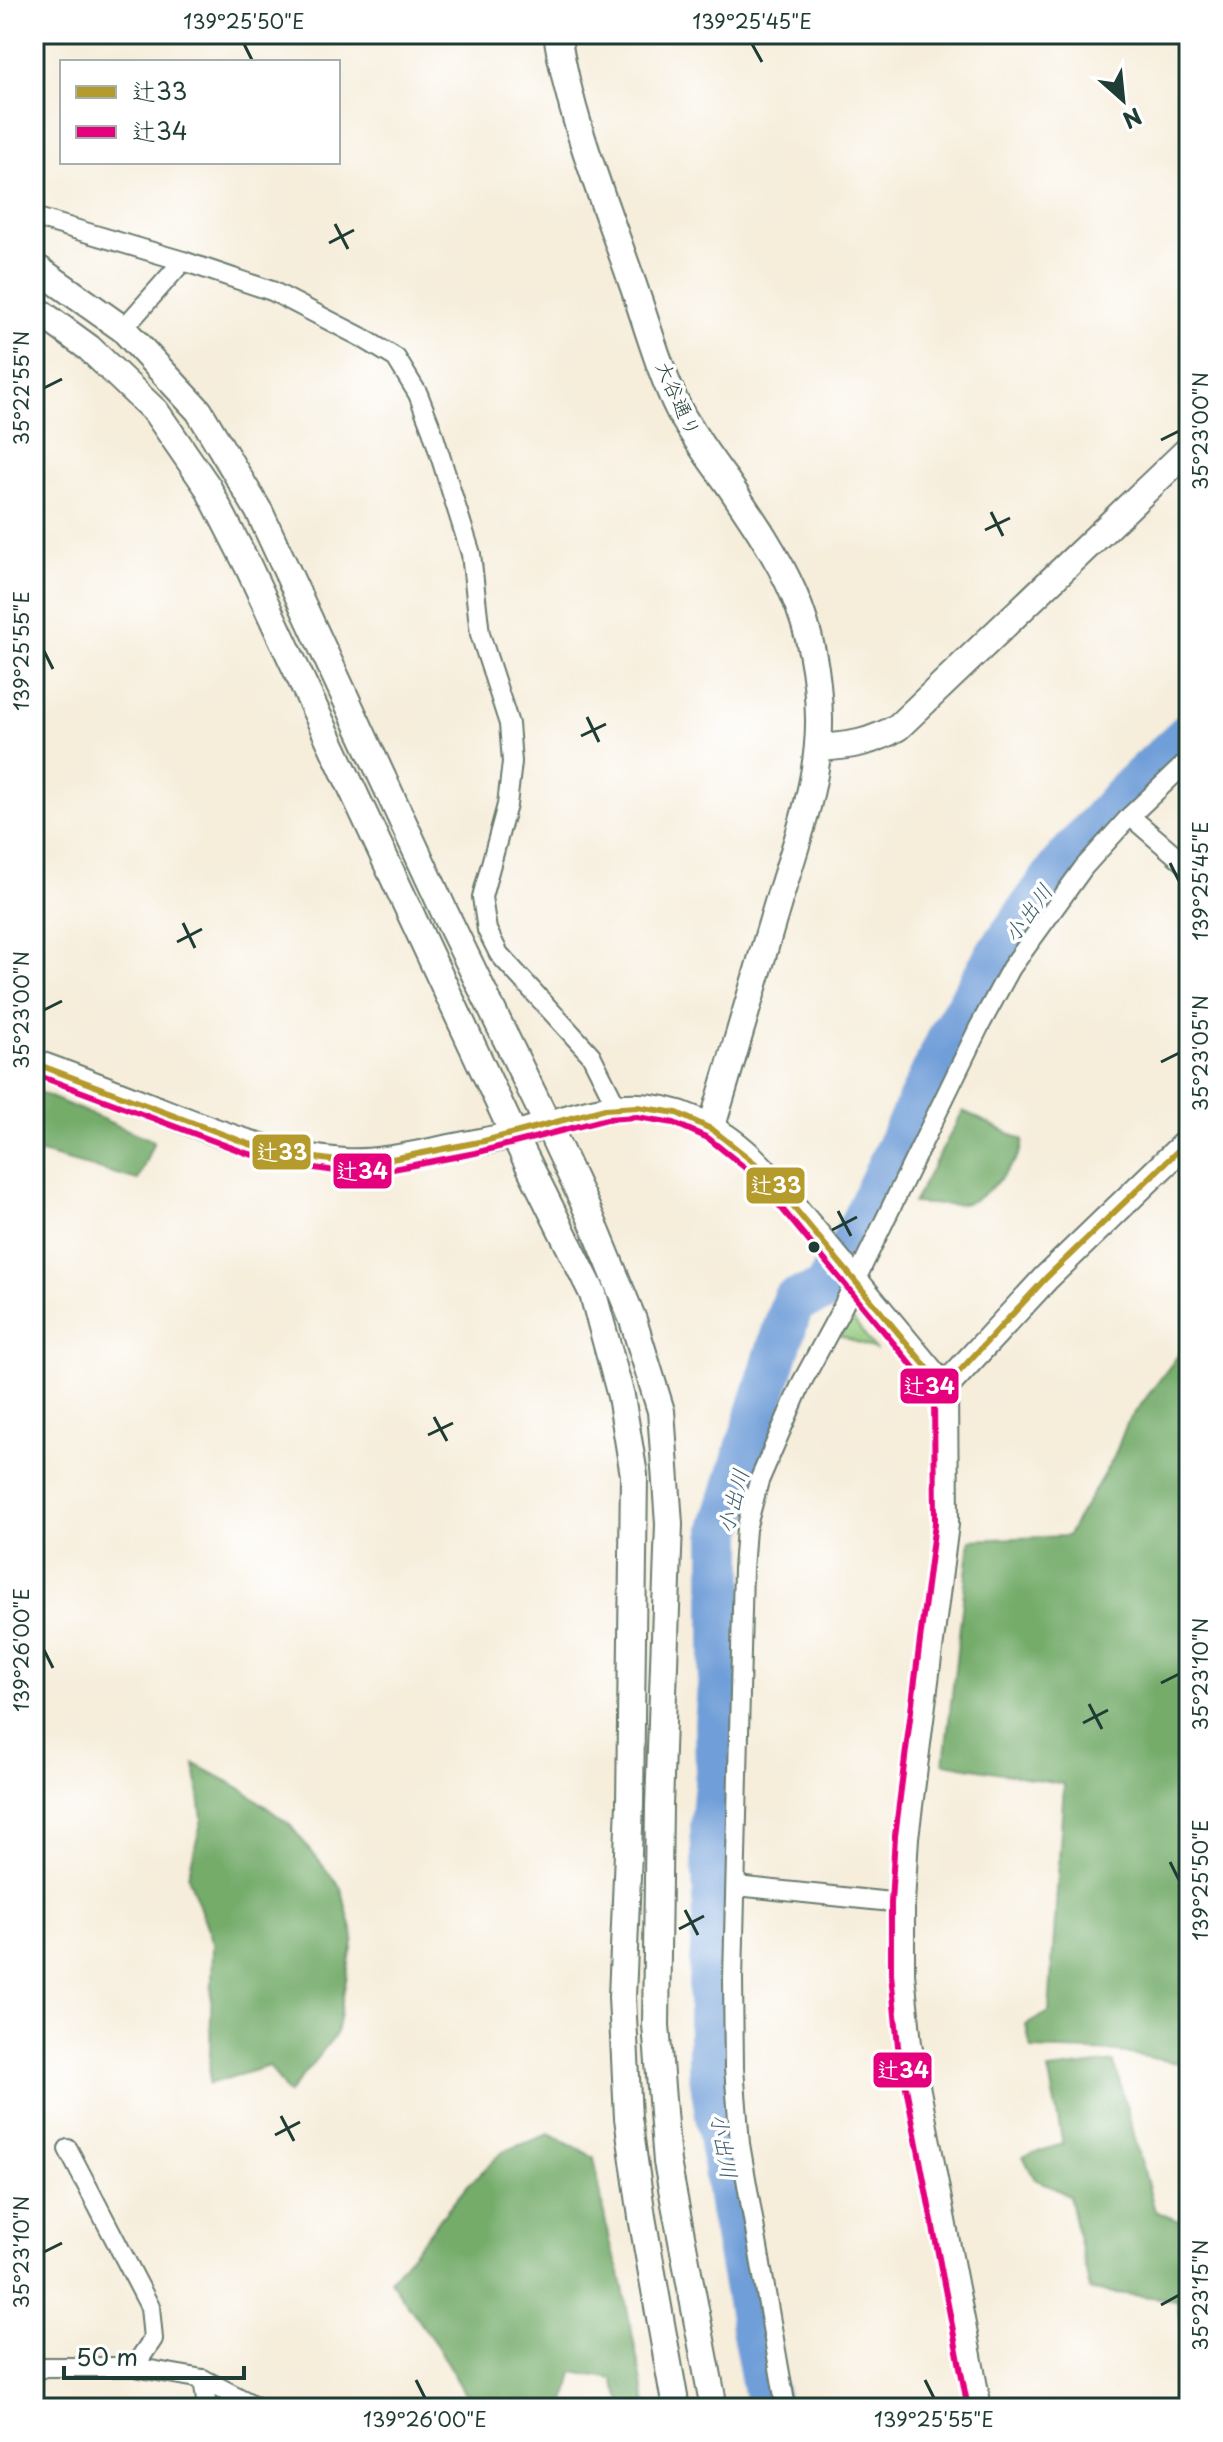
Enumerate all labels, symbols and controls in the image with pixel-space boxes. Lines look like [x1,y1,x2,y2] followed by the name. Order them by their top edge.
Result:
[183,6,305,36] text: 139°25'50"E
[692,6,812,36] text: 139°25'45"E
[60,60,340,164] legend
[1083,60,1163,140] north arrow
[132,72,188,108] text: 辻33
[1118,100,1148,138] text: N
[132,112,188,148] text: 辻34
[6,331,36,445] text: 35°22'55"N
[649,356,709,441] street label: 大谷通り
[1185,372,1215,490] text: 35°23'00"N
[6,591,36,711] text: 139°25'55"E
[1185,821,1215,941] text: 139°25'45"E
[994,876,1060,949] water label: 小出川
[6,951,36,1069] text: 35°23'00"N
[1185,995,1215,1111] text: 35°23'05"N
[251,1133,312,1171] line badge: 辻33
[257,1134,307,1167] text: 辻33
[332,1152,393,1190] line badge: 辻34
[336,1153,388,1186] text: 辻34
[745,1166,806,1205] line badge: 辻33
[751,1167,801,1200] text: 辻33
[806,1239,822,1255] unlabelled marker
[899,1367,960,1405] line badge: 辻34
[903,1368,955,1401] text: 辻34
[707,1464,756,1537] water label: 小出川
[6,1588,36,1712] text: 139°26'00"E
[1185,1618,1215,1730] text: 35°23'10"N
[1185,1819,1215,1941] text: 139°25'50"E
[872,2051,933,2089] line badge: 辻34
[877,2052,929,2085] text: 辻34
[703,2110,747,2181] water label: 小出川
[6,2196,36,2308] text: 35°23'10"N
[1185,2239,1215,2351] text: 35°23'15"N
[64,2330,244,2380] scale bar
[76,2338,138,2374] text: 50 m
[363,2404,487,2434] text: 139°26'00"E
[874,2404,994,2434] text: 139°25'55"E

